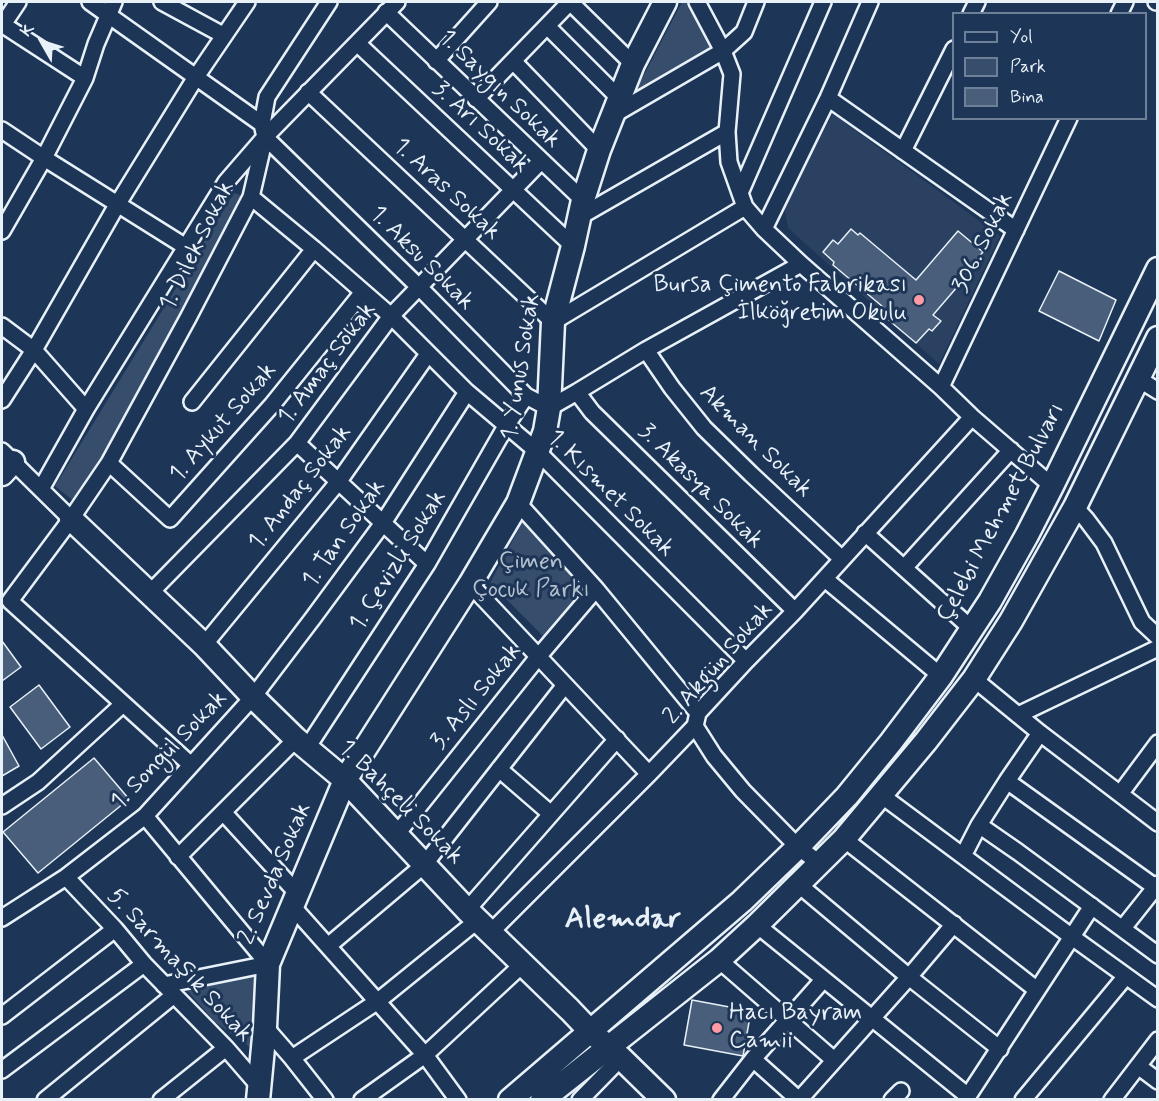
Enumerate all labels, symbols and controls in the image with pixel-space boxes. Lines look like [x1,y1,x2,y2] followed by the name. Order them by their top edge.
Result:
[12,12,72,72] north arrow
[952,12,1147,120] legend
[16,19,39,41] text: K
[432,25,566,155] street label: 1. Saygın Sokak
[1010,25,1033,49] text: Yol
[1010,55,1046,79] text: Park
[426,76,534,180] street label: 3. Arı Sokak
[1010,85,1044,109] text: Bina
[386,133,506,247] street label: 1. Aras Sokak
[154,176,242,316] street label: 1. Dilek Sokak
[947,188,1021,298] street label: 306. Sokak
[363,201,479,317] street label: 1. Aksu Sokak
[654,272,907,328] place label: Bursa Çimento Fabrikası İlköğretim Okulu
[496,292,548,442] street label: 1. Yunus Sokak
[912,293,926,307] marker: Bursa Çimento Fabrikası İlköğretim Okulu
[273,297,383,431] street label: 1. Amaç Sokak
[164,357,284,489] street label: 1. Aykut Sokak
[692,379,818,505] street label: Akman Sokak
[932,398,1072,628] street label: Çelebi Mehmet Bulvarı
[631,418,769,556] street label: 3. Akasya Sokak
[243,420,359,556] street label: 1. Andaç Sokak
[540,424,680,564] street label: 1. Kısmet Sokak
[297,474,393,594] street label: 1. Tan Sokak
[344,485,454,637] street label: 1. Çevizli Sokak
[472,549,590,605] park label: Çimen Çocuk Parkı
[658,597,780,731] street label: 2. Akgün Sokak
[425,638,529,756] street label: 3. Aslı Sokak
[106,685,234,817] street label: 1. Songül Sokak
[331,734,469,872] street label: 1. Bahçeli Sokak
[233,799,319,949] street label: 2. Sevda Sokak
[100,883,258,1049] street label: 5. Sarmaşık Sokak
[565,903,681,939] district label: Alemdar
[729,1000,862,1056] place label: Hacı Bayram Camii
[710,1021,724,1035] marker: Hacı Bayram Camii

